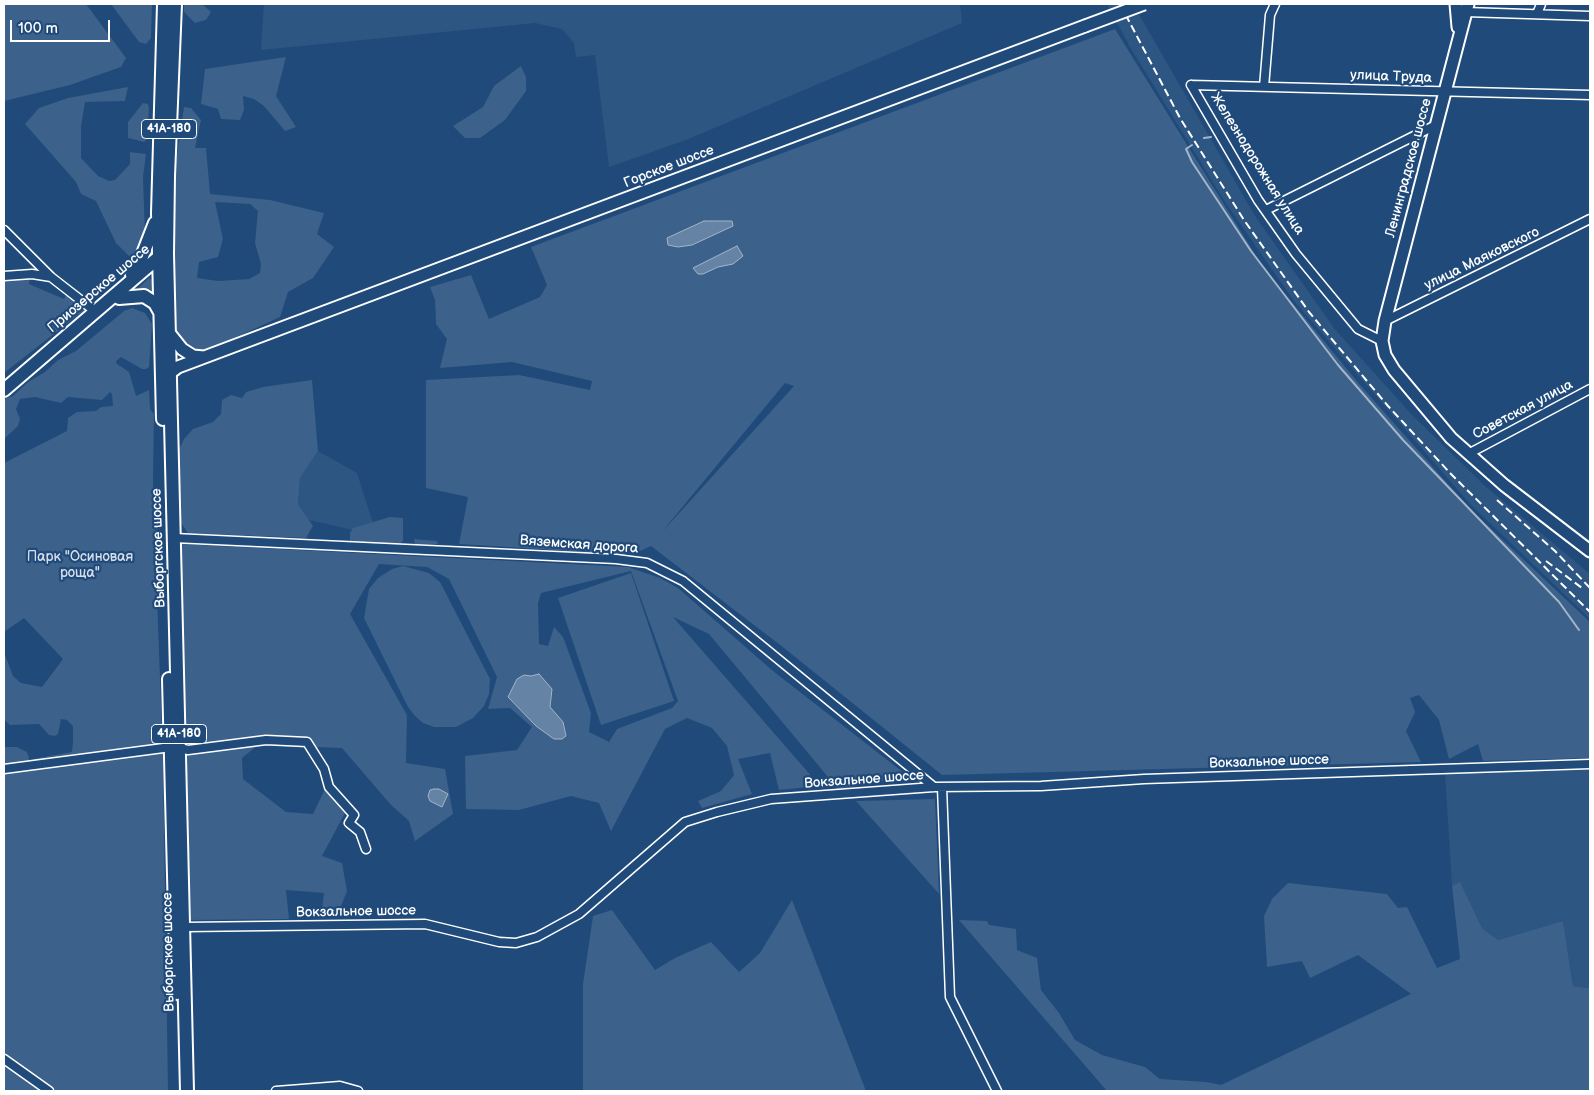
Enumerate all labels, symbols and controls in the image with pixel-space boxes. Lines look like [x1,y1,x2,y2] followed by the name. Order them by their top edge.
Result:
[12,10,112,42] scale bar
[18,19,58,38] text: 100 m
[1350,67,1432,87] street label: улица Труда
[1206,90,1308,238] street label: Железнодорожная улица
[1382,97,1436,239] street label: Ленинградское шоссе
[142,120,196,138] road number: 41А-180
[621,142,717,192] street label: Горское шоссе
[1422,224,1542,294] street label: улица Маяковского
[44,241,154,337] street label: Приозерское шоссе
[1470,377,1576,443] street label: Советская улица
[149,488,169,608] street label: Выборгское шоссе
[519,532,639,558] street label: Вяземская дорога
[27,549,133,582] park label: Парк "Осиновая роща"
[152,724,206,744] road number: 41А-180
[1209,752,1329,772] street label: Вокзальное шоссе
[804,767,924,793] street label: Вокзальное шоссе
[160,892,178,1012] street label: Выборгское шоссе
[296,903,416,921] street label: Вокзальное шоссе

